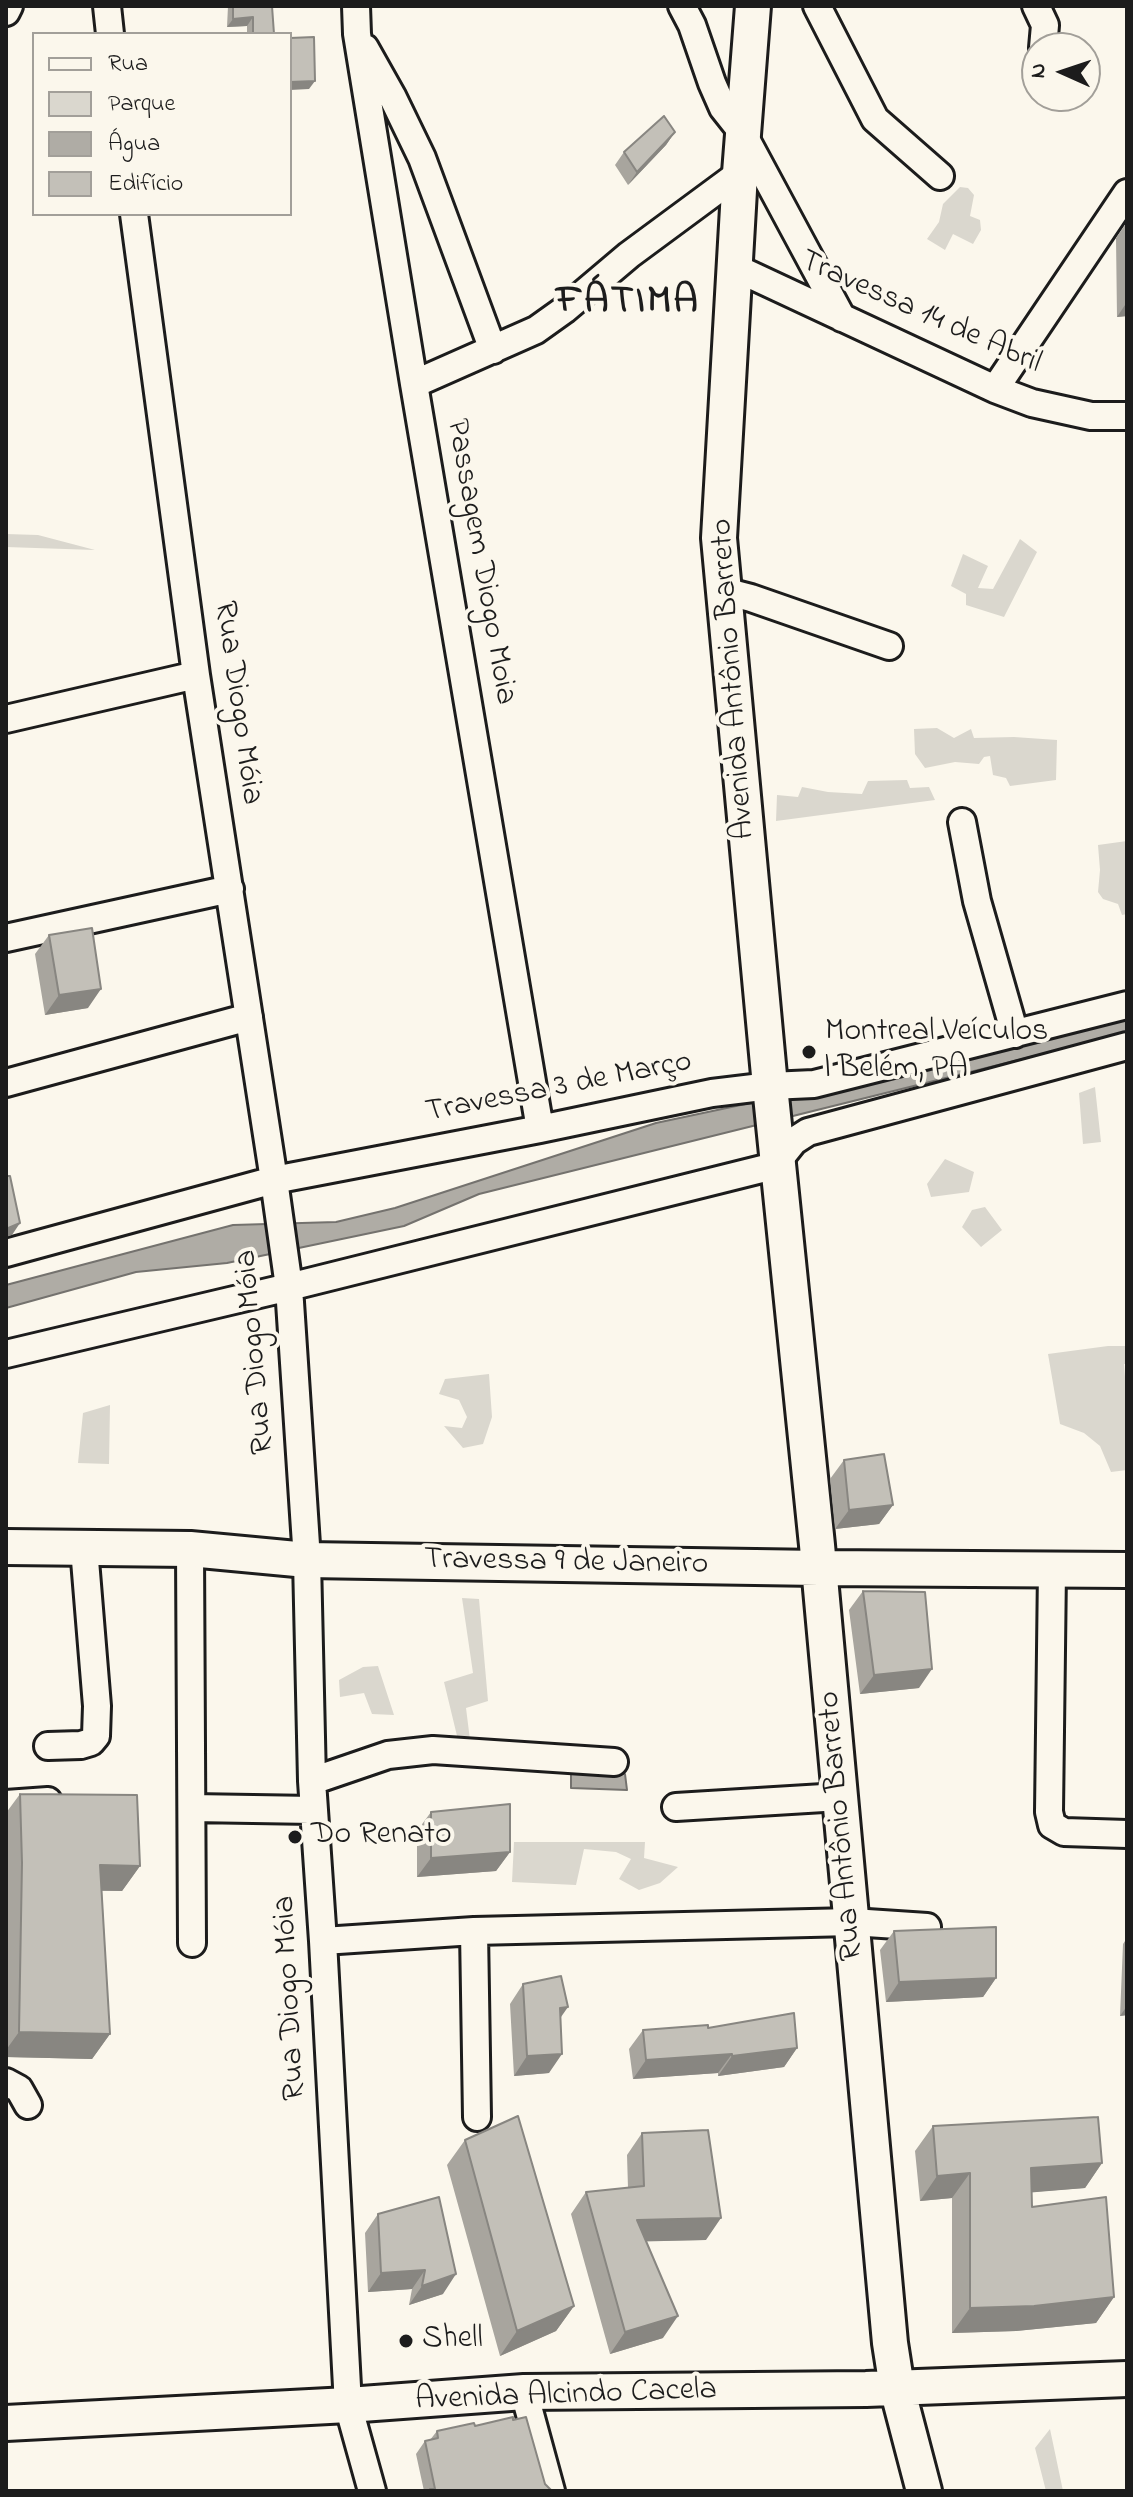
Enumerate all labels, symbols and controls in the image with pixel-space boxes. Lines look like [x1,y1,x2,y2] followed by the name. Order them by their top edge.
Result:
[32,32,292,216] legend
[1021,32,1101,112] north arrow
[108,47,148,82] text: Rua
[1023,63,1055,79] text: N
[108,87,175,122] text: Parque
[108,127,160,162] text: Água
[108,167,183,202] text: Edifício
[793,244,1047,384] street label: Travessa 14 de Abril
[556,280,700,328] district label: FÁTIMA
[435,416,523,708] street label: Passagem Diogo Moia
[705,517,765,841] street label: Avenida Antônio Barreto
[203,599,269,807] street label: Rua Diogo Móia
[825,1015,1048,1090] place label: Montreal Veículos | Belém, PA
[800,1043,818,1061] marker: Montreal Veículos | Belém, PA
[423,1044,695,1134] street label: Travessa 3 de Março
[229,1248,285,1456] street label: Rua Diogo Móia
[424,1542,708,1586] street label: Travessa 9 de Janeiro
[812,1690,874,1962] street label: Rua Antônio Barreto
[311,1818,452,1856] place label: Do Renato
[286,1828,304,1846] marker: Do Renato
[267,1895,317,2101] street label: Rua Diogo Móia
[422,2322,483,2360] place label: Shell
[397,2332,415,2350] marker: Shell
[415,2373,717,2421] street label: Avenida Alcindo Cacela

